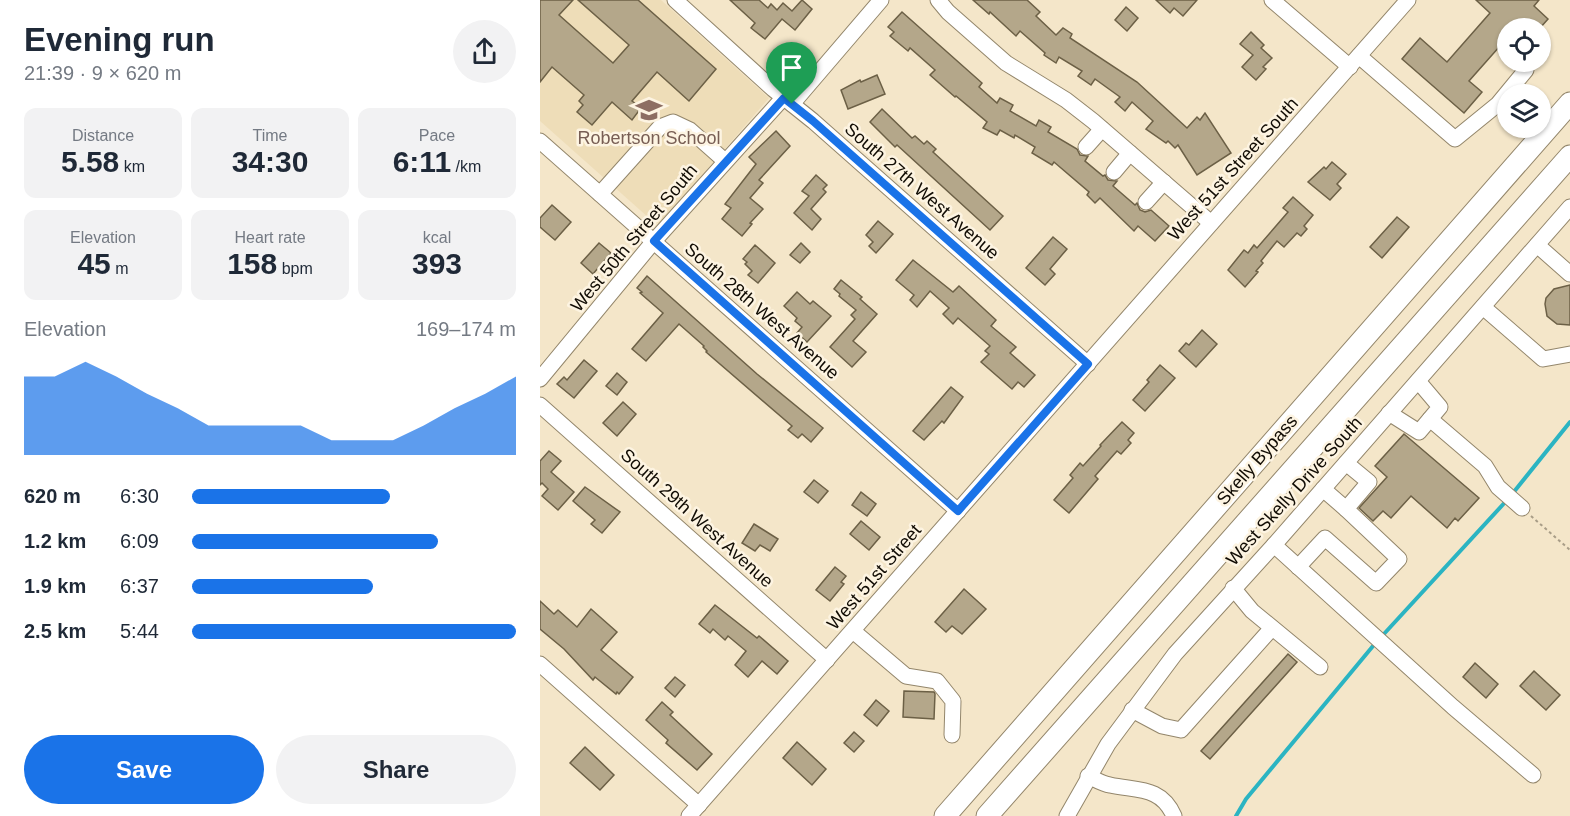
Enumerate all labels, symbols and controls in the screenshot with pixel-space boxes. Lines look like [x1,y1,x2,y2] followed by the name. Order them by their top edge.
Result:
[1497,18,1551,138] map controls
[1497,18,1551,72] button: locate
[453,20,516,83] button: share
[24,21,215,58] text: Evening run
[766,42,817,104] pin
[775,51,808,84] icon: arrive
[24,62,181,84] text: 21:39 · 9 × 620 m
[1497,84,1551,138] button: layers
[1164,94,1302,244] street label: West 51st Street South
[634,95,664,125] school or university icon: Robertson School
[841,119,1003,263] street label: South 27th West Avenue
[72,127,134,144] text: Distance
[253,127,287,144] text: Time
[419,127,455,144] text: Pace
[577,128,721,148] place label: Robertson School
[61,145,119,178] text: 5.58
[232,145,308,178] text: 34:30
[393,145,451,178] text: 6:11
[119,158,145,175] text: km
[451,158,481,175] text: /km
[567,160,701,316] street label: West 50th Street South
[70,229,136,246] text: Elevation
[234,229,306,246] text: Heart rate
[423,229,451,246] text: kcal
[681,239,843,383] street label: South 28th West Avenue
[77,247,111,280] text: 45
[227,247,277,280] text: 158
[412,247,462,280] text: 393
[111,260,129,277] text: m
[277,260,313,277] text: bpm
[24,318,106,340] text: Elevation
[416,318,516,340] text: 169–174 m
[1213,411,1301,509] street label: Skelly Bypass
[1222,413,1366,569] street label: West Skelly Drive South
[617,444,777,592] street label: South 29th West Avenue
[24,485,81,507] text: 620 m
[120,485,159,507] text: 6:30
[823,520,925,634] street label: West 51st Street
[24,530,86,552] text: 1.2 km
[120,530,159,552] text: 6:09
[24,575,86,597] text: 1.9 km
[120,575,159,597] text: 6:37
[24,620,86,642] text: 2.5 km
[120,620,159,642] text: 5:44
[24,735,264,804] button: Save
[276,735,516,804] button: Share

